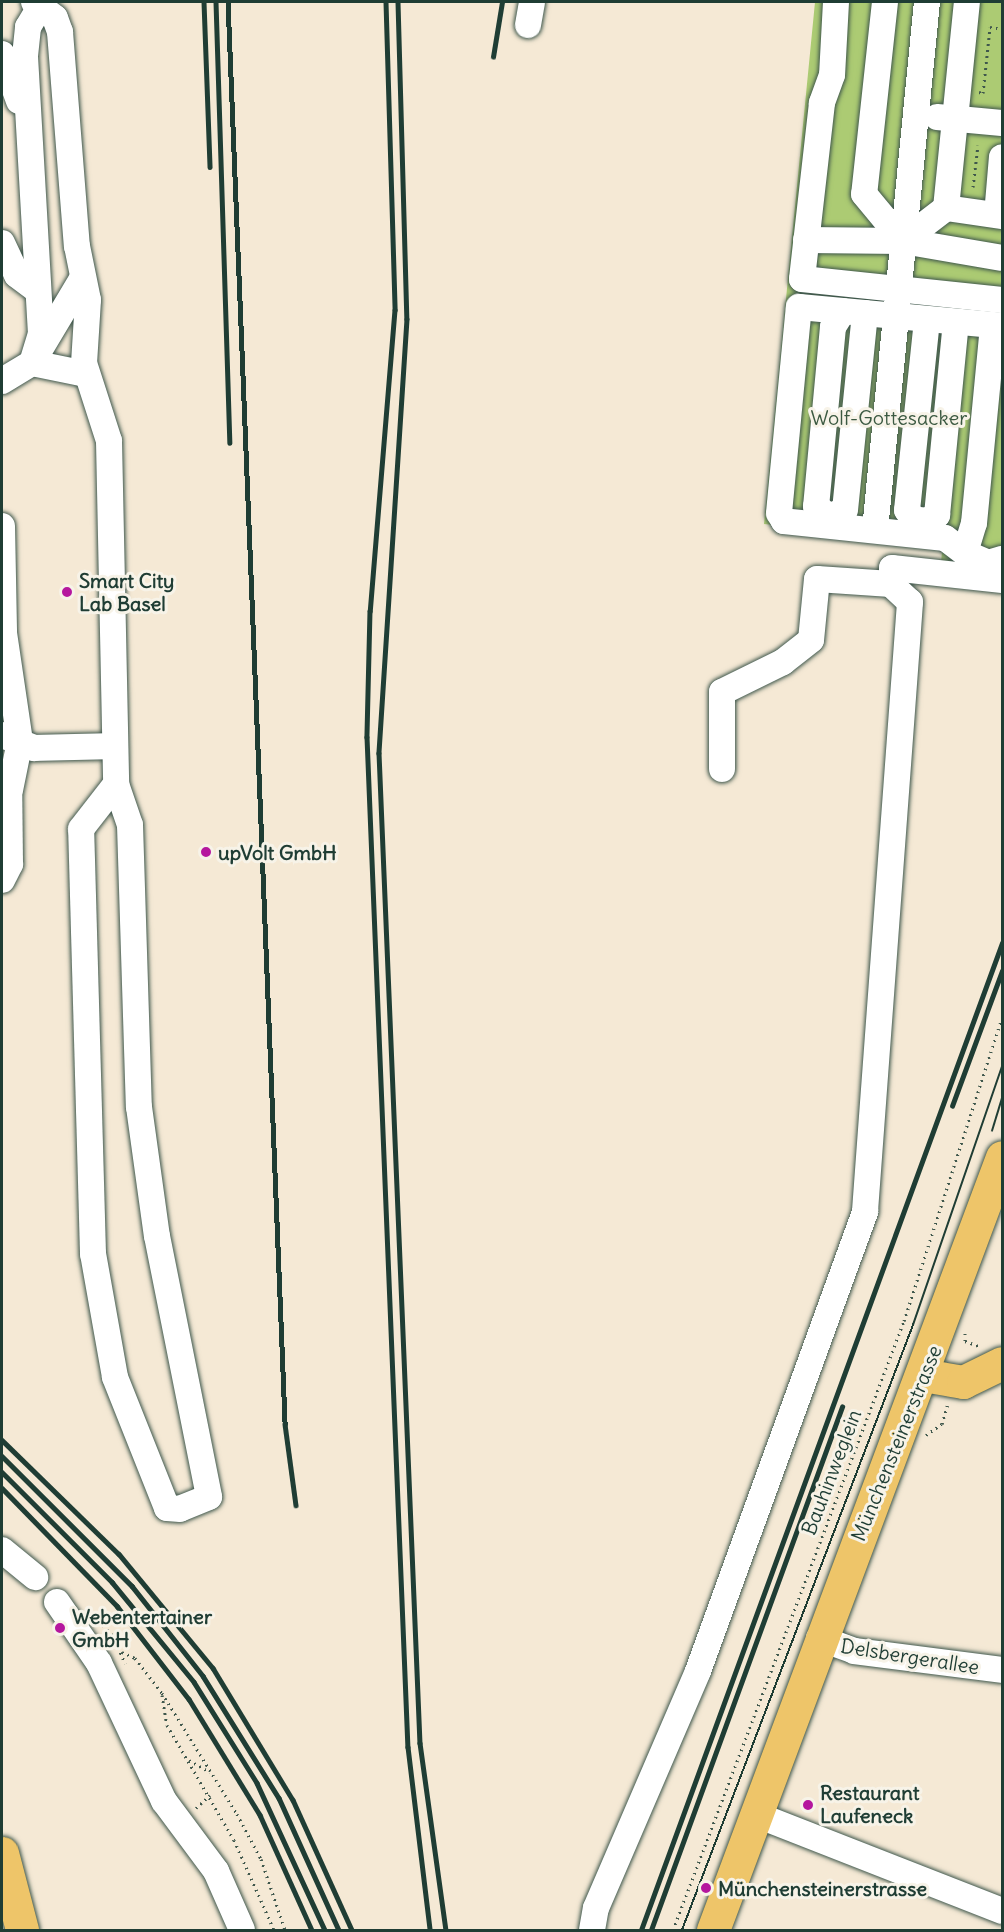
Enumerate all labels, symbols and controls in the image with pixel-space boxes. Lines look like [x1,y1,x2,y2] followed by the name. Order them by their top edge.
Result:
[811,405,967,429] park label: Wolf-Gottesacker
[79,568,174,615] place label: Smart City Lab Basel
[60,585,74,599] marker: Smart City Lab Basel
[218,840,336,864] place label: upVolt GmbH
[199,845,213,859] marker: upVolt GmbH
[846,1342,946,1544] street label: Münchensteinerstrasse
[796,1406,866,1538] street label: Bauhinweglein
[72,1604,212,1651] place label: Webentertainer GmbH
[53,1621,67,1635] marker: Webentertainer GmbH
[839,1633,981,1679] street label: Delsbergerallee
[820,1781,919,1828] place label: Restaurant Laufeneck
[801,1798,815,1812] marker: Restaurant Laufeneck
[718,1876,927,1900] place label: Münchensteinerstrasse
[699,1881,713,1895] marker: Münchensteinerstrasse

